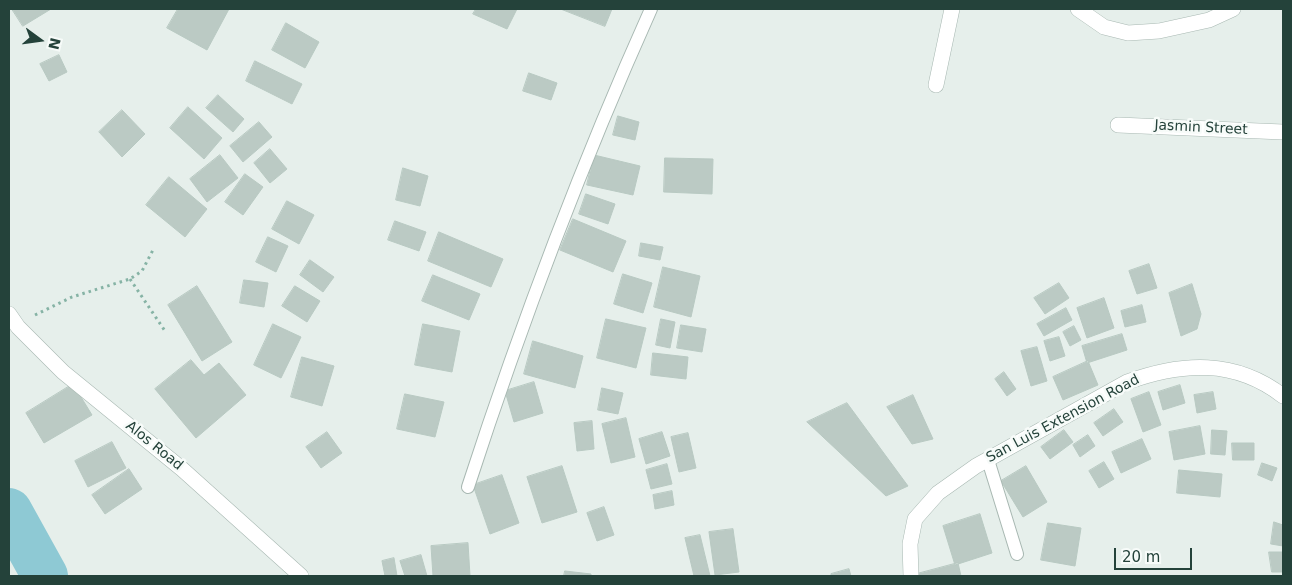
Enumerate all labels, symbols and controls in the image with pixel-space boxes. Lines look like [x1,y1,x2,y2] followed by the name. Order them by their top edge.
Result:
[15,15,65,65] north arrow
[45,36,64,51] text: N
[1154,117,1248,139] street label: Jasmin Street
[983,371,1143,467] street label: San Luis Extension Road
[122,418,186,474] street label: Alos Road
[1117,538,1194,570] scale bar
[1122,548,1160,566] text: 20 m

